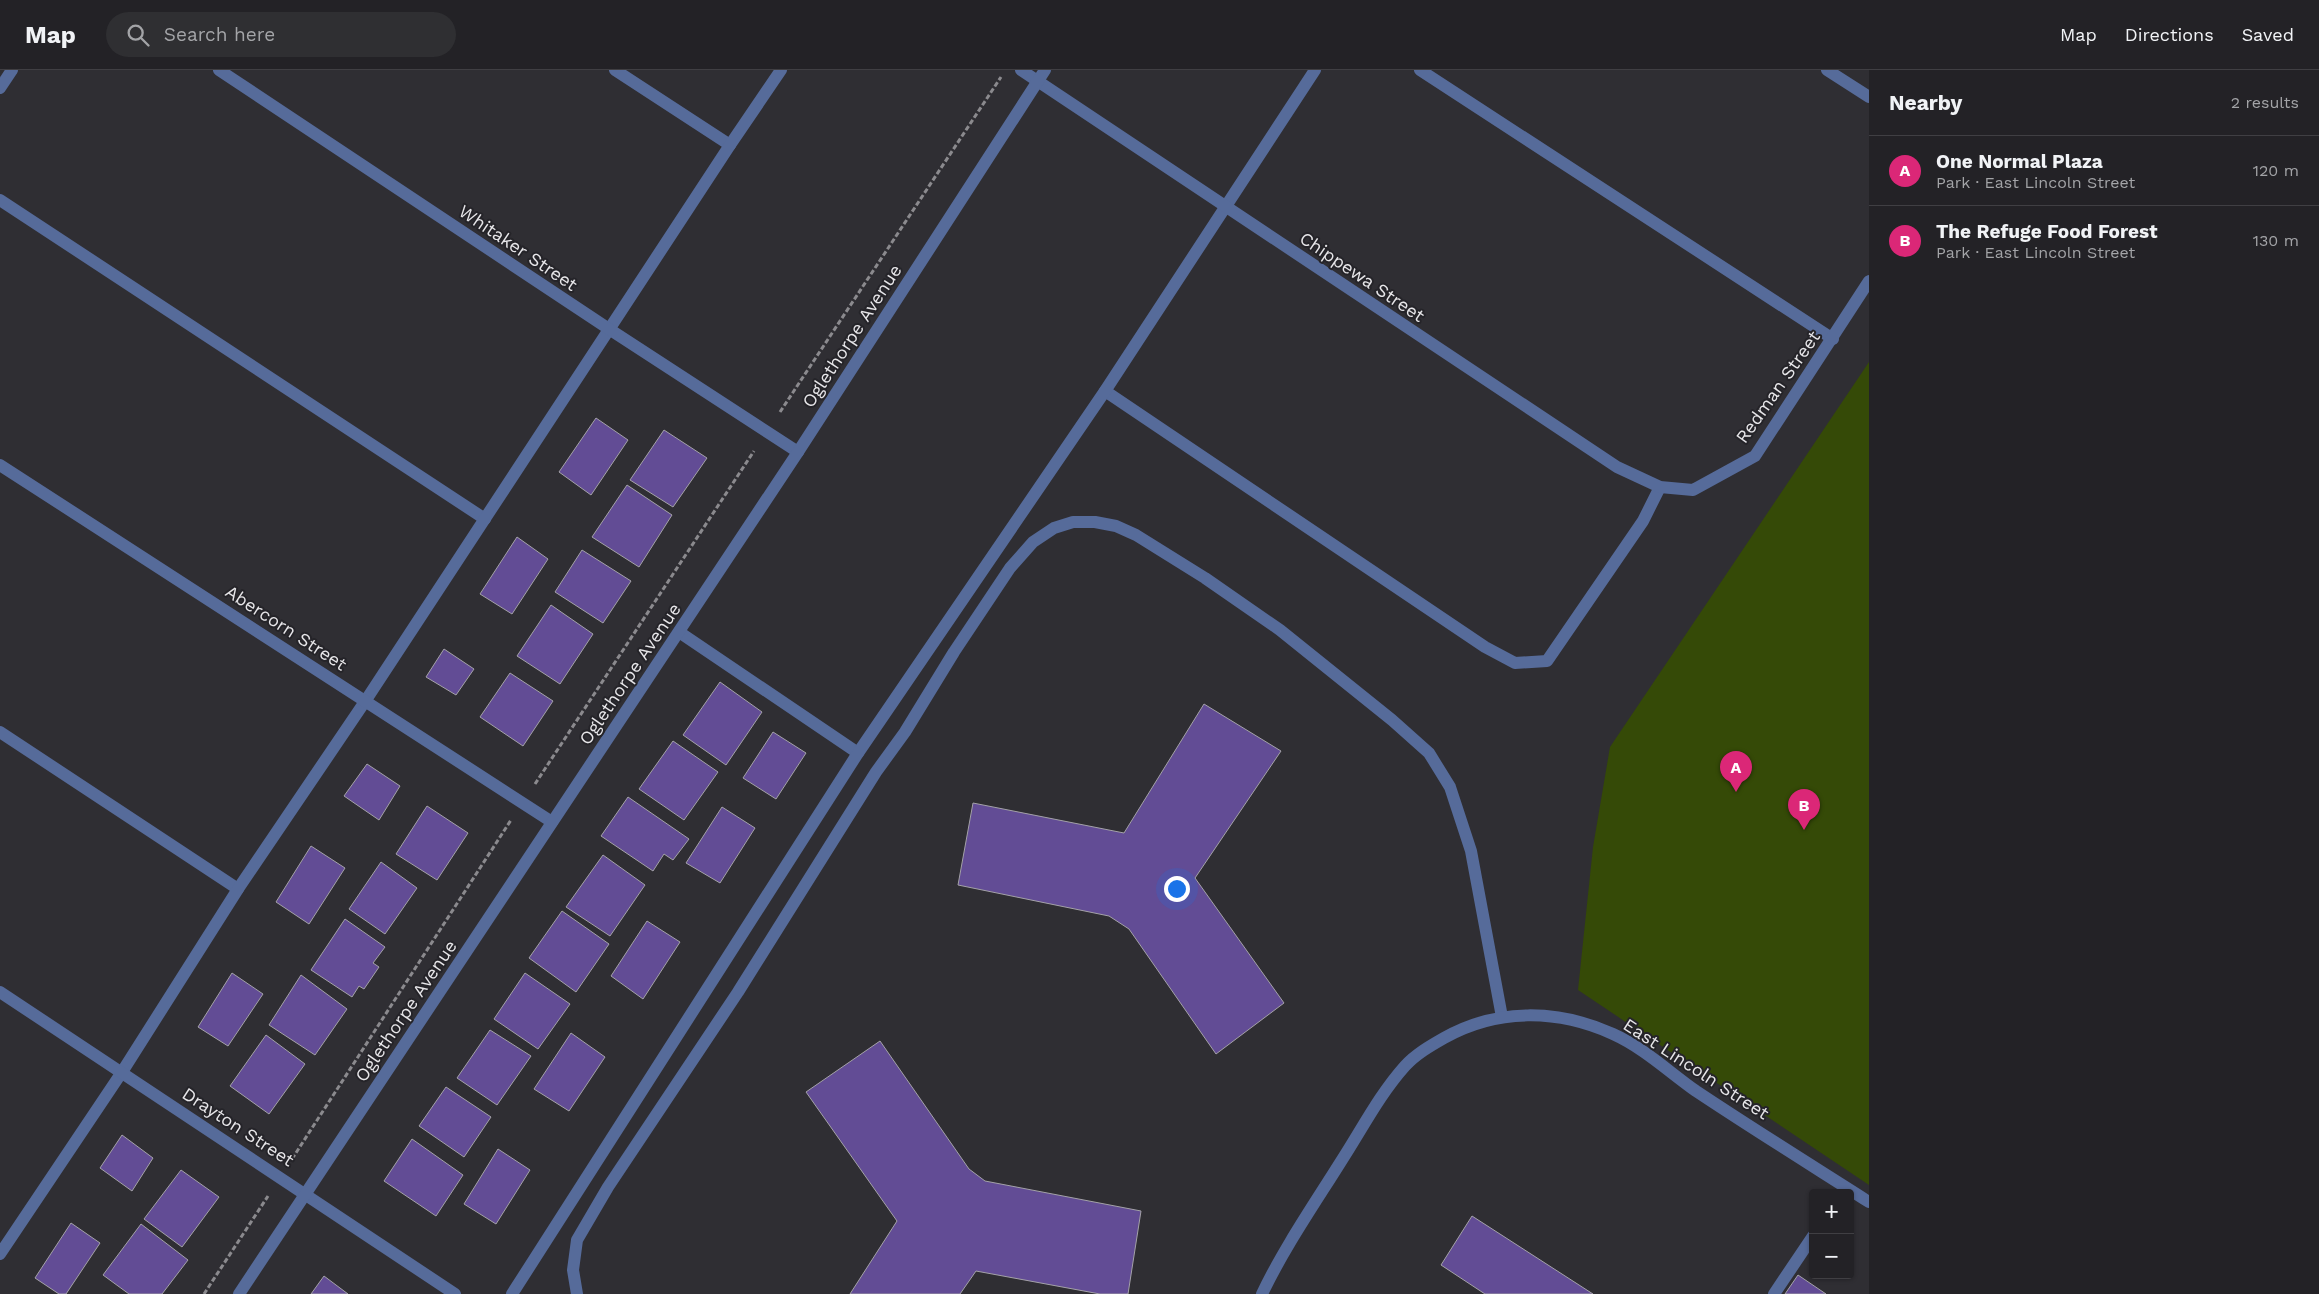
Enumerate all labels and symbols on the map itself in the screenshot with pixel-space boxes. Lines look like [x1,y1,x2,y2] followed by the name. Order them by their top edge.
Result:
[455,200,582,295] street label: Whitaker Street
[1296,227,1429,326] street label: Chippewa Street
[798,260,906,411] street label: Oglethorpe Avenue
[1731,326,1824,447] street label: Redman Street
[222,581,351,675] street label: Abercorn Street
[574,599,685,749] street label: Oglethorpe Avenue
[1720,751,1752,792] pin: A
[1788,789,1820,830] pin: B
[1164,876,1190,902] your location
[350,936,461,1086] street label: Oglethorpe Avenue
[1620,1014,1773,1124] street label: East Lincoln Street
[179,1083,298,1171] street label: Drayton Street

